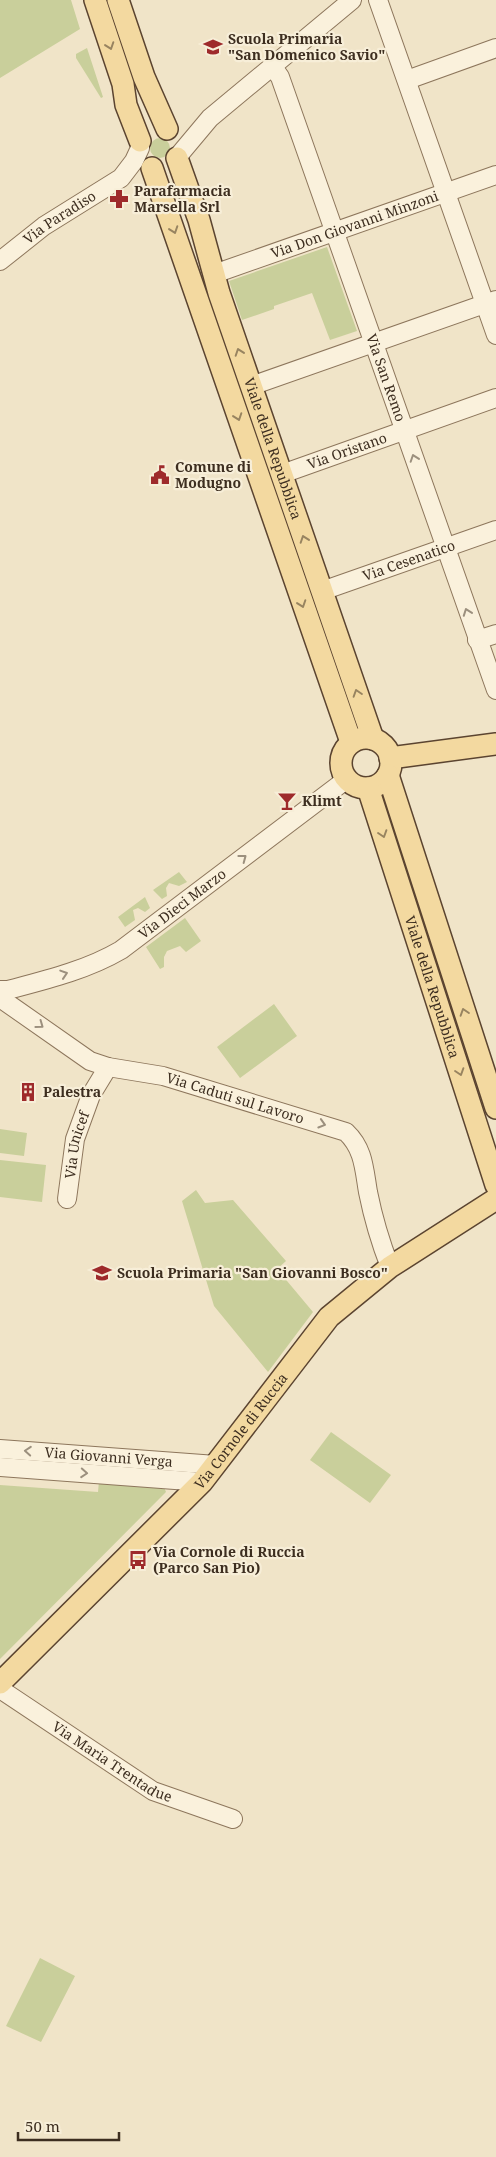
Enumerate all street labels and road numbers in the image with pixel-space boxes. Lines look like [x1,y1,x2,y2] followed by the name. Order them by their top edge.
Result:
[19,186,99,248] street label: Via Paradiso
[268,186,441,262] street label: Via Don Giovanni Minzoni
[362,331,411,424] street label: Via San Remo
[240,375,306,522] street label: Viale della Repubblica
[304,428,389,473] street label: Via Oristano
[360,535,457,585] street label: Via Cesenatico
[134,864,230,943] street label: Via Dieci Marzo
[401,913,464,1061] street label: Viale della Repubblica
[164,1068,307,1128] street label: Via Caduti sul Lavoro
[60,1107,94,1180] street label: Via Unicef
[190,1369,292,1493] street label: Via Cornole di Ruccia
[44,1442,174,1471] street label: Via Giovanni Verga
[49,1717,175,1806] street label: Via Maria Trentadue

